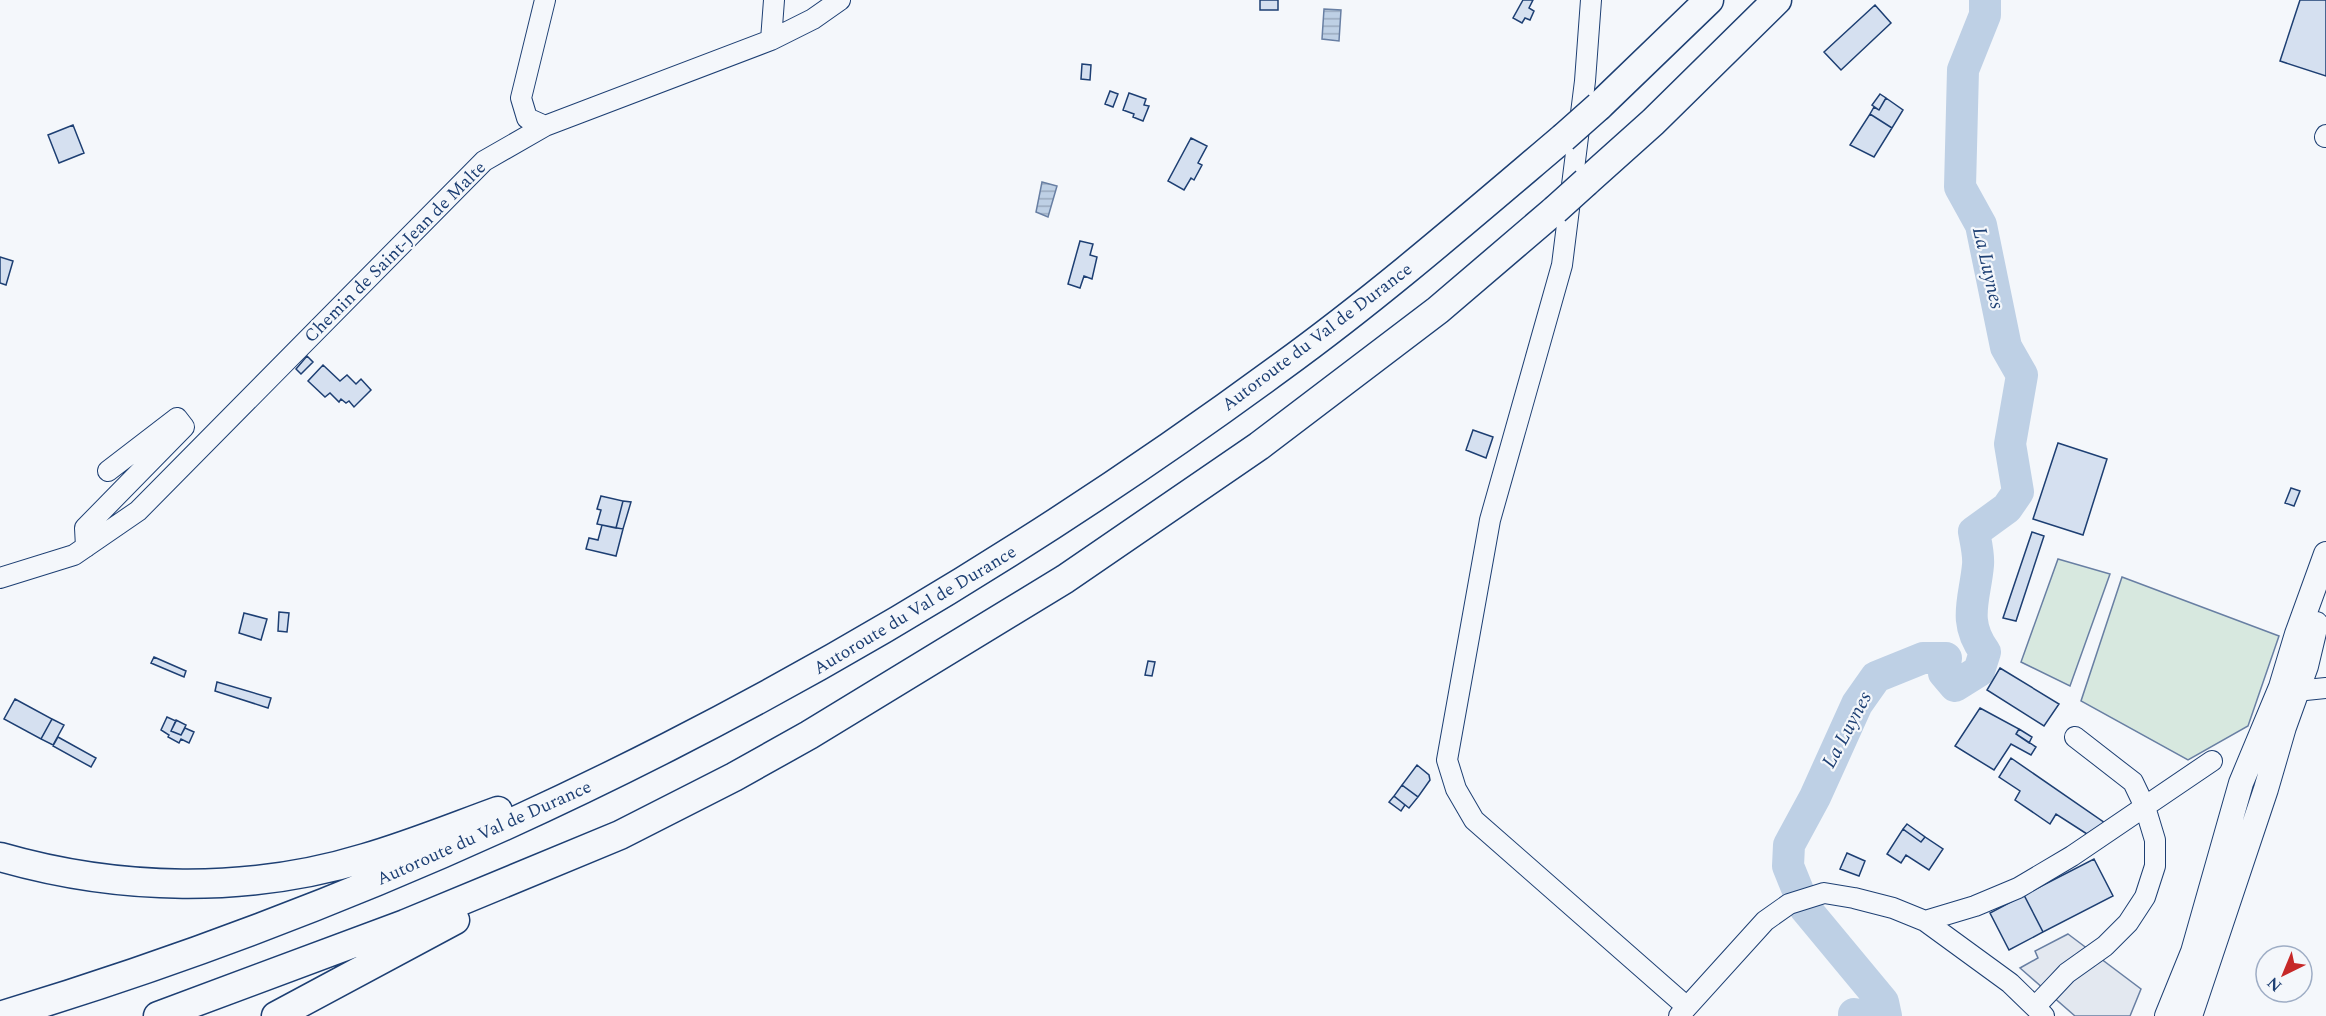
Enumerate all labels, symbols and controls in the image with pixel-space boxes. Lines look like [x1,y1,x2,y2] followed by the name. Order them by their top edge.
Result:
[298,155,492,349] street label: Chemin de Saint-Jean de Malte
[1964,224,2012,312] water label: La Luynes
[1216,256,1418,418] street label: Autoroute du Val de Durance
[808,538,1022,682] street label: Autoroute du Val de Durance
[1814,686,1880,774] water label: La Luynes
[372,773,596,893] street label: Autoroute du Val de Durance
[2254,944,2314,1004] north arrow
[2261,971,2287,997] text: N

